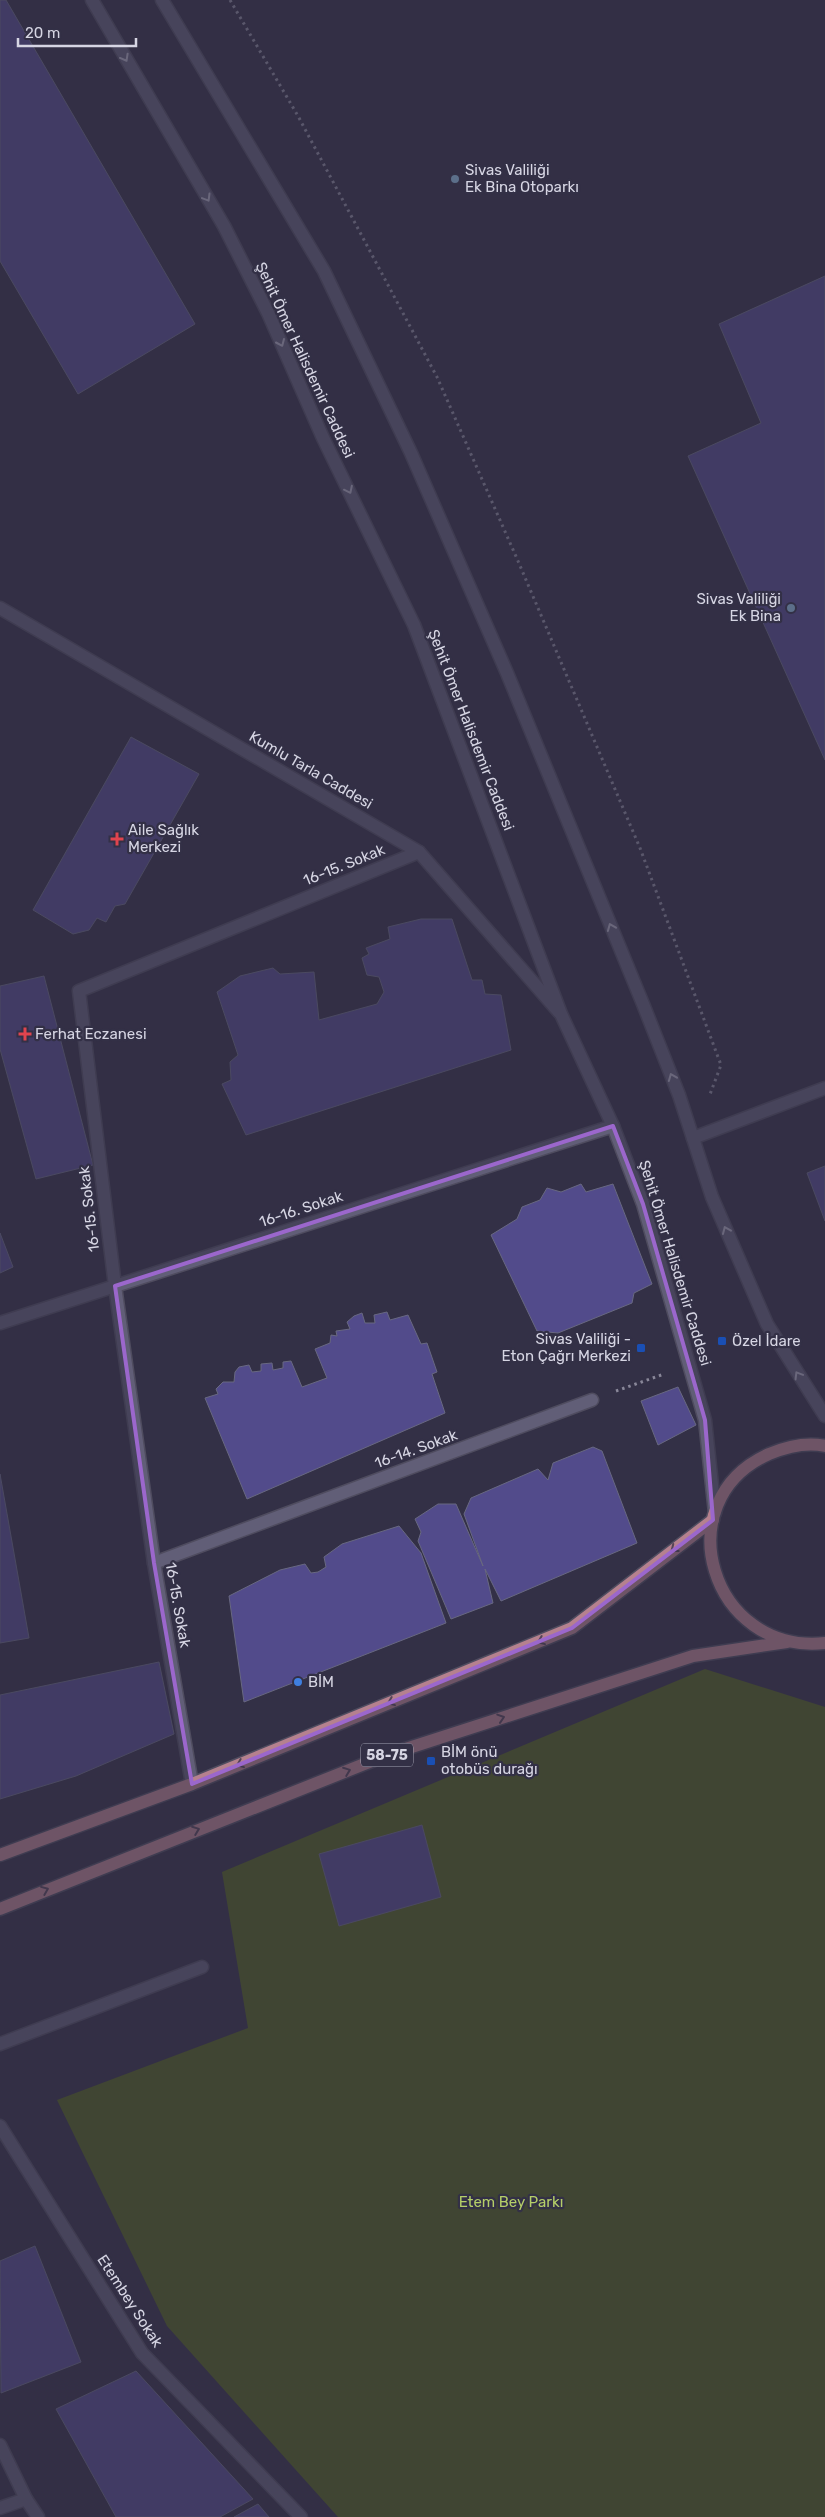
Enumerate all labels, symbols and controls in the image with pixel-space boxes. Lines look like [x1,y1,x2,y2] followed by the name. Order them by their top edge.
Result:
[18,15,135,47] scale bar
[25,24,60,42] text: 20 m
[118,52,128,61] one-way arrow
[465,161,579,196] place label: Sivas Valiliği Ek Bina Otoparkı
[449,173,461,185] marker: Sivas Valiliği Ek Bina Otoparkı
[200,193,210,202] one-way arrow
[252,259,358,461] street label: Şehit Ömer Halisdemir Caddesi
[274,338,285,347] one-way arrow
[342,485,353,494] one-way arrow
[696,590,781,625] place label: Sivas Valiliği Ek Bina
[785,602,797,614] marker: Sivas Valiliği Ek Bina
[424,627,518,833] street label: Şehit Ömer Halisdemir Caddesi
[246,727,376,813] street label: Kumlu Tarla Caddesi
[128,821,199,856] place label: Aile Sağlık Merkezi
[110,832,124,846] marker: Aile Sağlık Merkezi
[301,840,388,890] street label: 16-15. Sokak
[607,923,617,931] one-way arrow
[35,1025,147,1043] place label: Ferhat Eczanesi
[19,1028,31,1040] marker: Ferhat Eczanesi
[667,1073,678,1082] one-way arrow
[635,1158,715,1368] street label: Şehit Ömer Halisdemir Caddesi
[75,1165,103,1253] street label: 16-15. Sokak
[257,1187,345,1231] street label: 16-16. Sokak
[722,1226,733,1235] one-way arrow
[502,1330,631,1365] place label: Sivas Valiliği - Eton Çağrı Merkezi
[732,1332,801,1350] place label: Özel İdare
[716,1335,728,1347] marker: Özel İdare
[635,1342,647,1354] marker: Sivas Valiliği - Eton Çağrı Merkezi
[795,1372,805,1381] one-way arrow
[372,1426,460,1472] street label: 16-14. Sokak
[671,1544,680,1552] one-way arrow
[162,1561,194,1649] street label: 16-15. Sokak
[537,1634,546,1645] one-way arrow
[308,1673,334,1691] place label: BİM
[292,1676,304,1688] marker: BİM
[387,1696,396,1707] one-way arrow
[496,1714,505,1724] one-way arrow
[441,1743,538,1778] place label: BİM önü otobüs durağı
[361,1744,413,1766] road number: 58-75
[425,1755,437,1767] marker: BİM önü otobüs durağı
[237,1759,245,1769] one-way arrow
[342,1766,351,1777] one-way arrow
[191,1826,200,1836] one-way arrow
[40,1886,49,1897] one-way arrow
[459,2193,563,2211] park label: Etem Bey Parkı
[93,2251,167,2351] street label: Etembey Sokak

